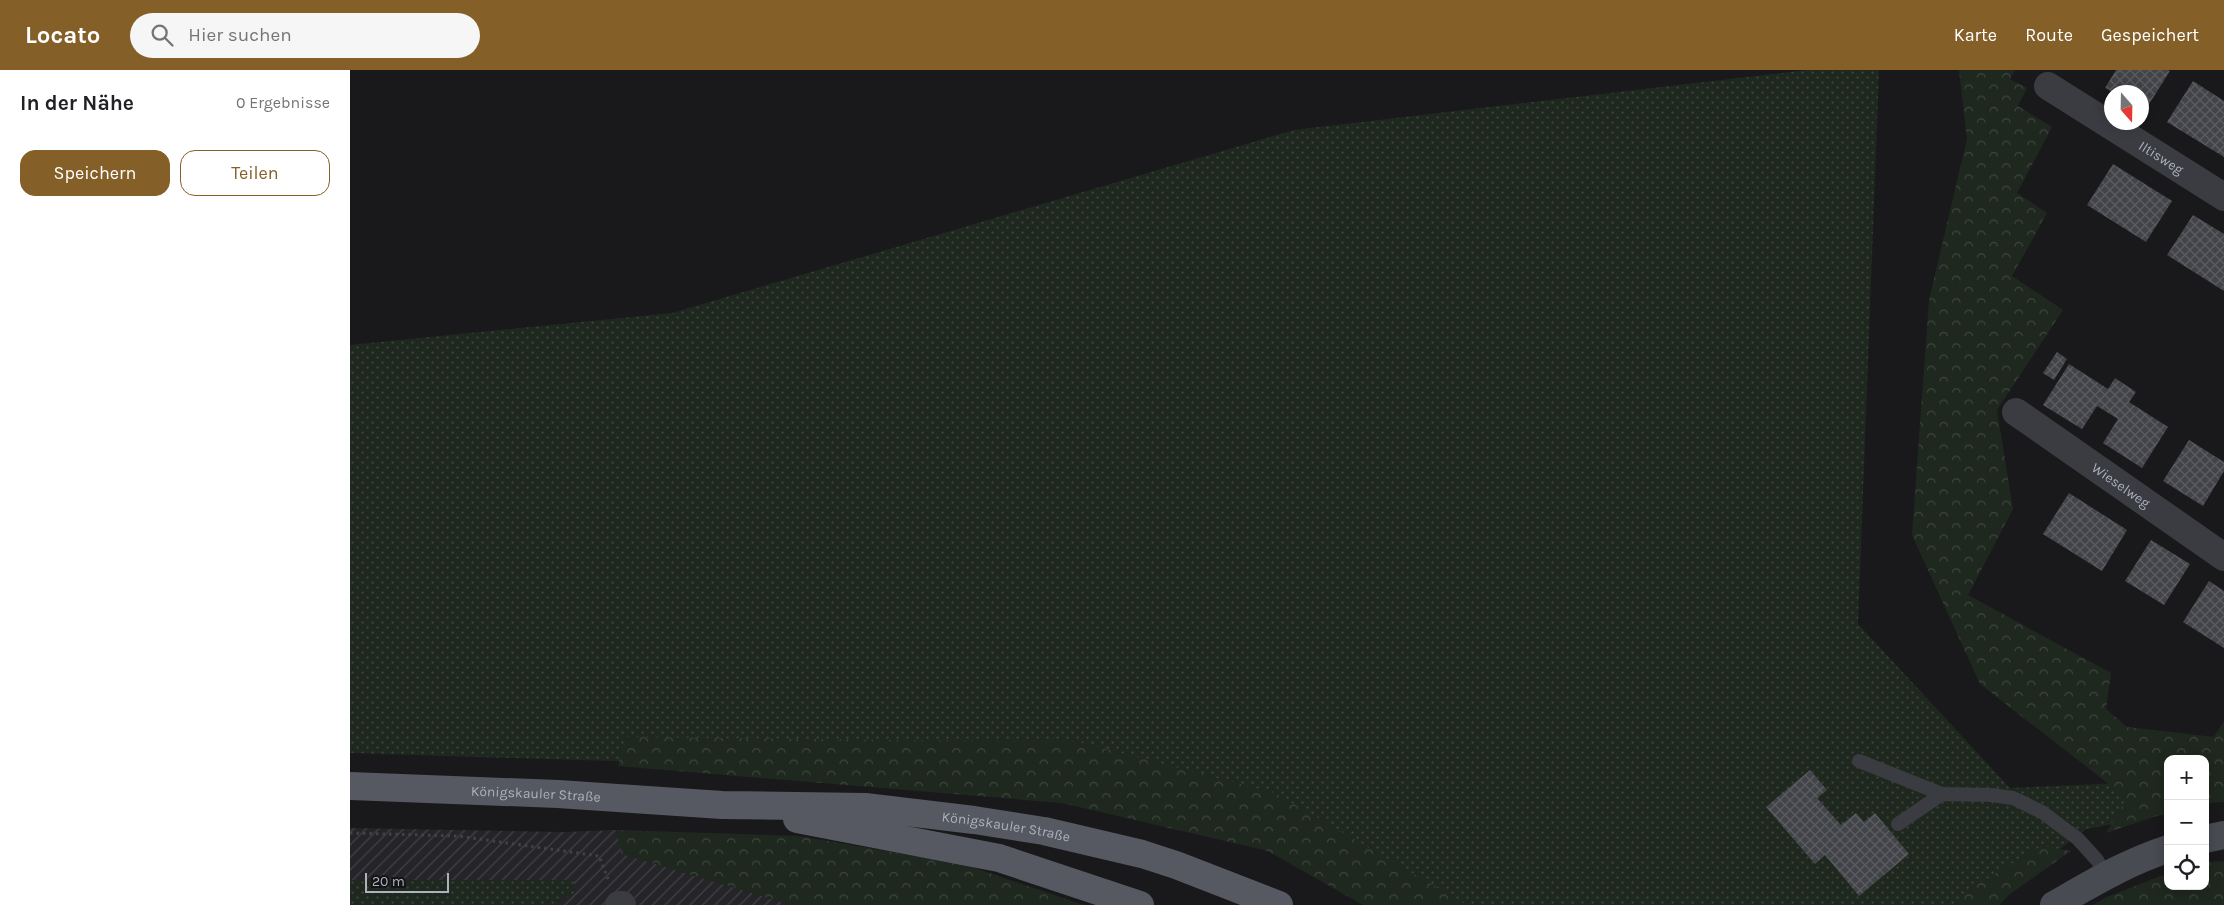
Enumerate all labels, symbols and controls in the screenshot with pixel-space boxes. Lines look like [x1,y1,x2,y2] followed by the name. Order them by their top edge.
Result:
[130,13,480,58] search box
[25,21,100,49] text: Locato
[148,21,176,49] icon: search
[188,24,292,46] text: Hier suchen
[1954,24,1997,46] text: Karte
[2025,24,2073,46] text: Route
[2101,24,2199,46] text: Gespeichert
[2104,85,2149,130] north arrow
[20,91,134,115] text: In der Nähe
[236,93,330,112] text: 0 Ergebnisse
[2135,137,2187,178] street label: Iltisweg
[20,150,170,196] button: Speichern
[180,150,330,196] button: Teilen
[2088,459,2153,512] street label: Wieselweg
[2164,755,2209,890] map controls
[2164,755,2209,800] button: +
[471,783,601,806] street label: Königskauler Straße
[2164,800,2209,845] button: −
[941,808,1072,846] street label: Königskauler Straße
[2164,845,2209,890] button: locate
[365,870,449,893] scale bar
[372,873,405,890] text: 20 m

